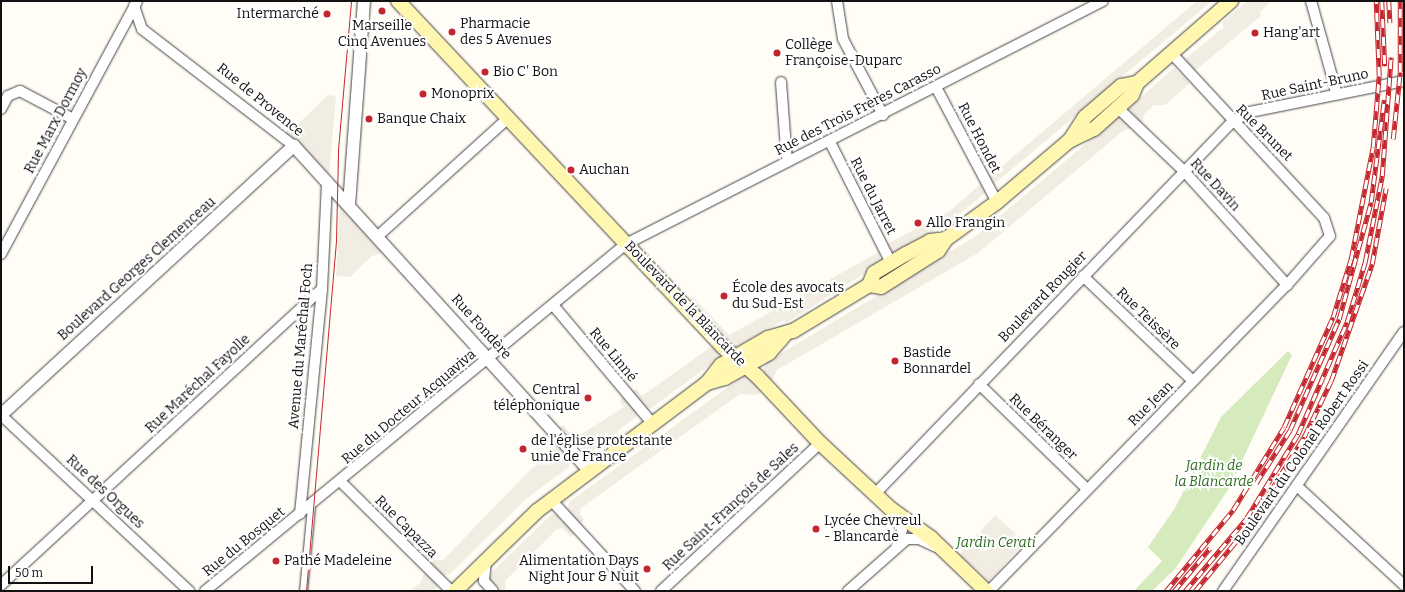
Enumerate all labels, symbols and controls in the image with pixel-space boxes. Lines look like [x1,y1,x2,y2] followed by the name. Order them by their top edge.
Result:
[236,6,319,22] place label: Intermarché
[377,6,387,16] marker: Marseille Cinq Avenues
[322,9,332,19] marker: Intermarché
[460,16,552,48] place label: Pharmacie des 5 Avenues
[338,18,426,50] place label: Marseille Cinq Avenues
[1263,25,1320,41] place label: Hang'art
[447,27,457,37] marker: Pharmacie des 5 Avenues
[1250,28,1260,38] marker: Hang'art
[785,37,902,70] place label: Collège Françoise-Duparc
[772,48,782,58] marker: Collège Françoise-Duparc
[213,60,307,140] street label: Rue de Provence
[772,61,944,159] street label: Rue des Trois Frères Carasso
[493,64,558,80] place label: Bio C' Bon
[21,65,91,177] street label: Rue Marx Dormoy
[1260,65,1370,105] street label: Rue Saint-Bruno
[480,67,490,77] marker: Bio C' Bon
[431,86,494,102] place label: Monoprix
[418,89,428,99] marker: Monoprix
[954,100,1004,176] street label: Rue Hondet
[1232,101,1296,165] street label: Rue Brunet
[377,111,466,127] place label: Banque Chaix
[364,114,374,124] marker: Banque Chaix
[846,155,900,237] street label: Rue du Jarret
[1187,155,1243,215] street label: Rue Davin
[579,162,629,178] place label: Auchan
[566,165,576,175] marker: Auchan
[55,194,219,344] street label: Boulevard Georges Clemenceau
[926,215,1005,231] place label: Allo Frangin
[913,218,923,228] marker: Allo Frangin
[621,238,749,370] street label: Boulevard de la Blancarde
[995,248,1091,346] street label: Boulevard Rougier
[285,262,317,430] street label: Avenue du Maréchal Foch
[732,280,844,312] place label: École des avocats du Sud-Est
[1113,284,1183,354] street label: Rue Teissère
[447,291,515,363] street label: Rue Fondère
[719,291,729,301] marker: École des avocats du Sud-Est
[586,325,640,385] street label: Rue Linné
[142,331,254,437] street label: Rue Maréchal Fayolle
[903,345,971,378] place label: Bastide Bonnardel
[339,346,479,468] street label: Rue du Docteur Acquaviva
[890,356,900,366] marker: Bastide Bonnardel
[1231,357,1373,549] street label: Boulevard du Colonel Robert Rossi
[1125,378,1177,430] street label: Rue Jean
[493,382,580,414] place label: Central téléphonique
[1005,390,1081,464] street label: Rue Béranger
[583,393,593,403] marker: Central téléphonique
[531,433,672,466] place label: de l'église protestante unie de France
[660,440,802,574] street label: Rue Saint-François de Sales
[518,444,528,454] marker: de l'église protestante unie de France
[63,452,147,532] street label: Rue des Orgues
[1174,458,1254,490] park label: Jardin de la Blancarde
[371,492,441,562] street label: Rue Capazza
[199,504,289,580] street label: Rue du Bosquet
[824,513,921,546] place label: Lycée Chevreul - Blancarde
[811,524,821,534] marker: Lycée Chevreul - Blancarde
[956,535,1036,551] park label: Jardin Cerati
[284,553,392,569] place label: Pathé Madeleine
[519,553,639,586] place label: Alimentation Days Night Jour & Nuit
[271,556,281,566] marker: Pathé Madeleine
[10,558,95,584] scale bar
[642,564,652,574] marker: Alimentation Days Night Jour & Nuit
[15,566,43,580] text: 50 m

